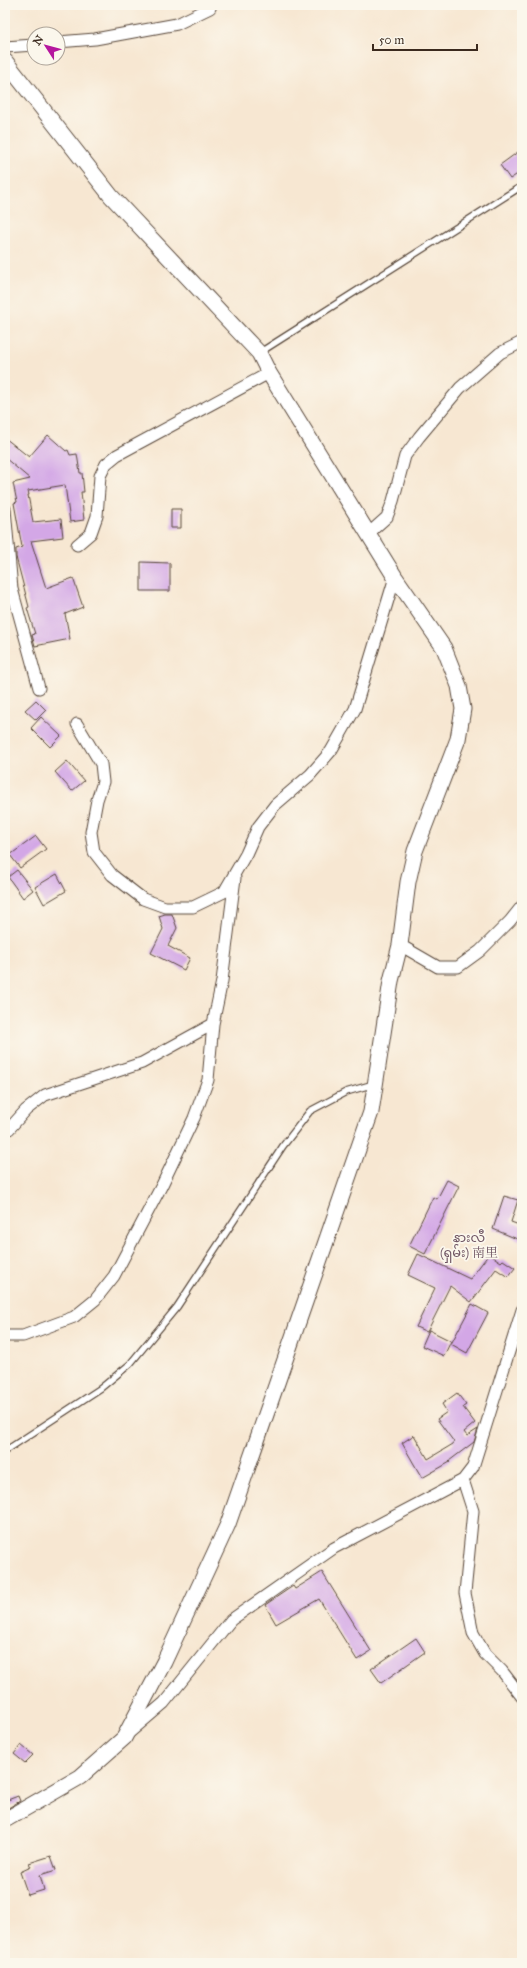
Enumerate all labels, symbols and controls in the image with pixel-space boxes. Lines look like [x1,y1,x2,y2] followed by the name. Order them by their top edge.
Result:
[26,26,66,66] north arrow
[373,26,477,52] scale bar
[30,32,47,48] text: N
[379,33,404,47] text: 50 m
[440,1229,498,1263] district label: နားလီ (ရှမ်း) 南里

